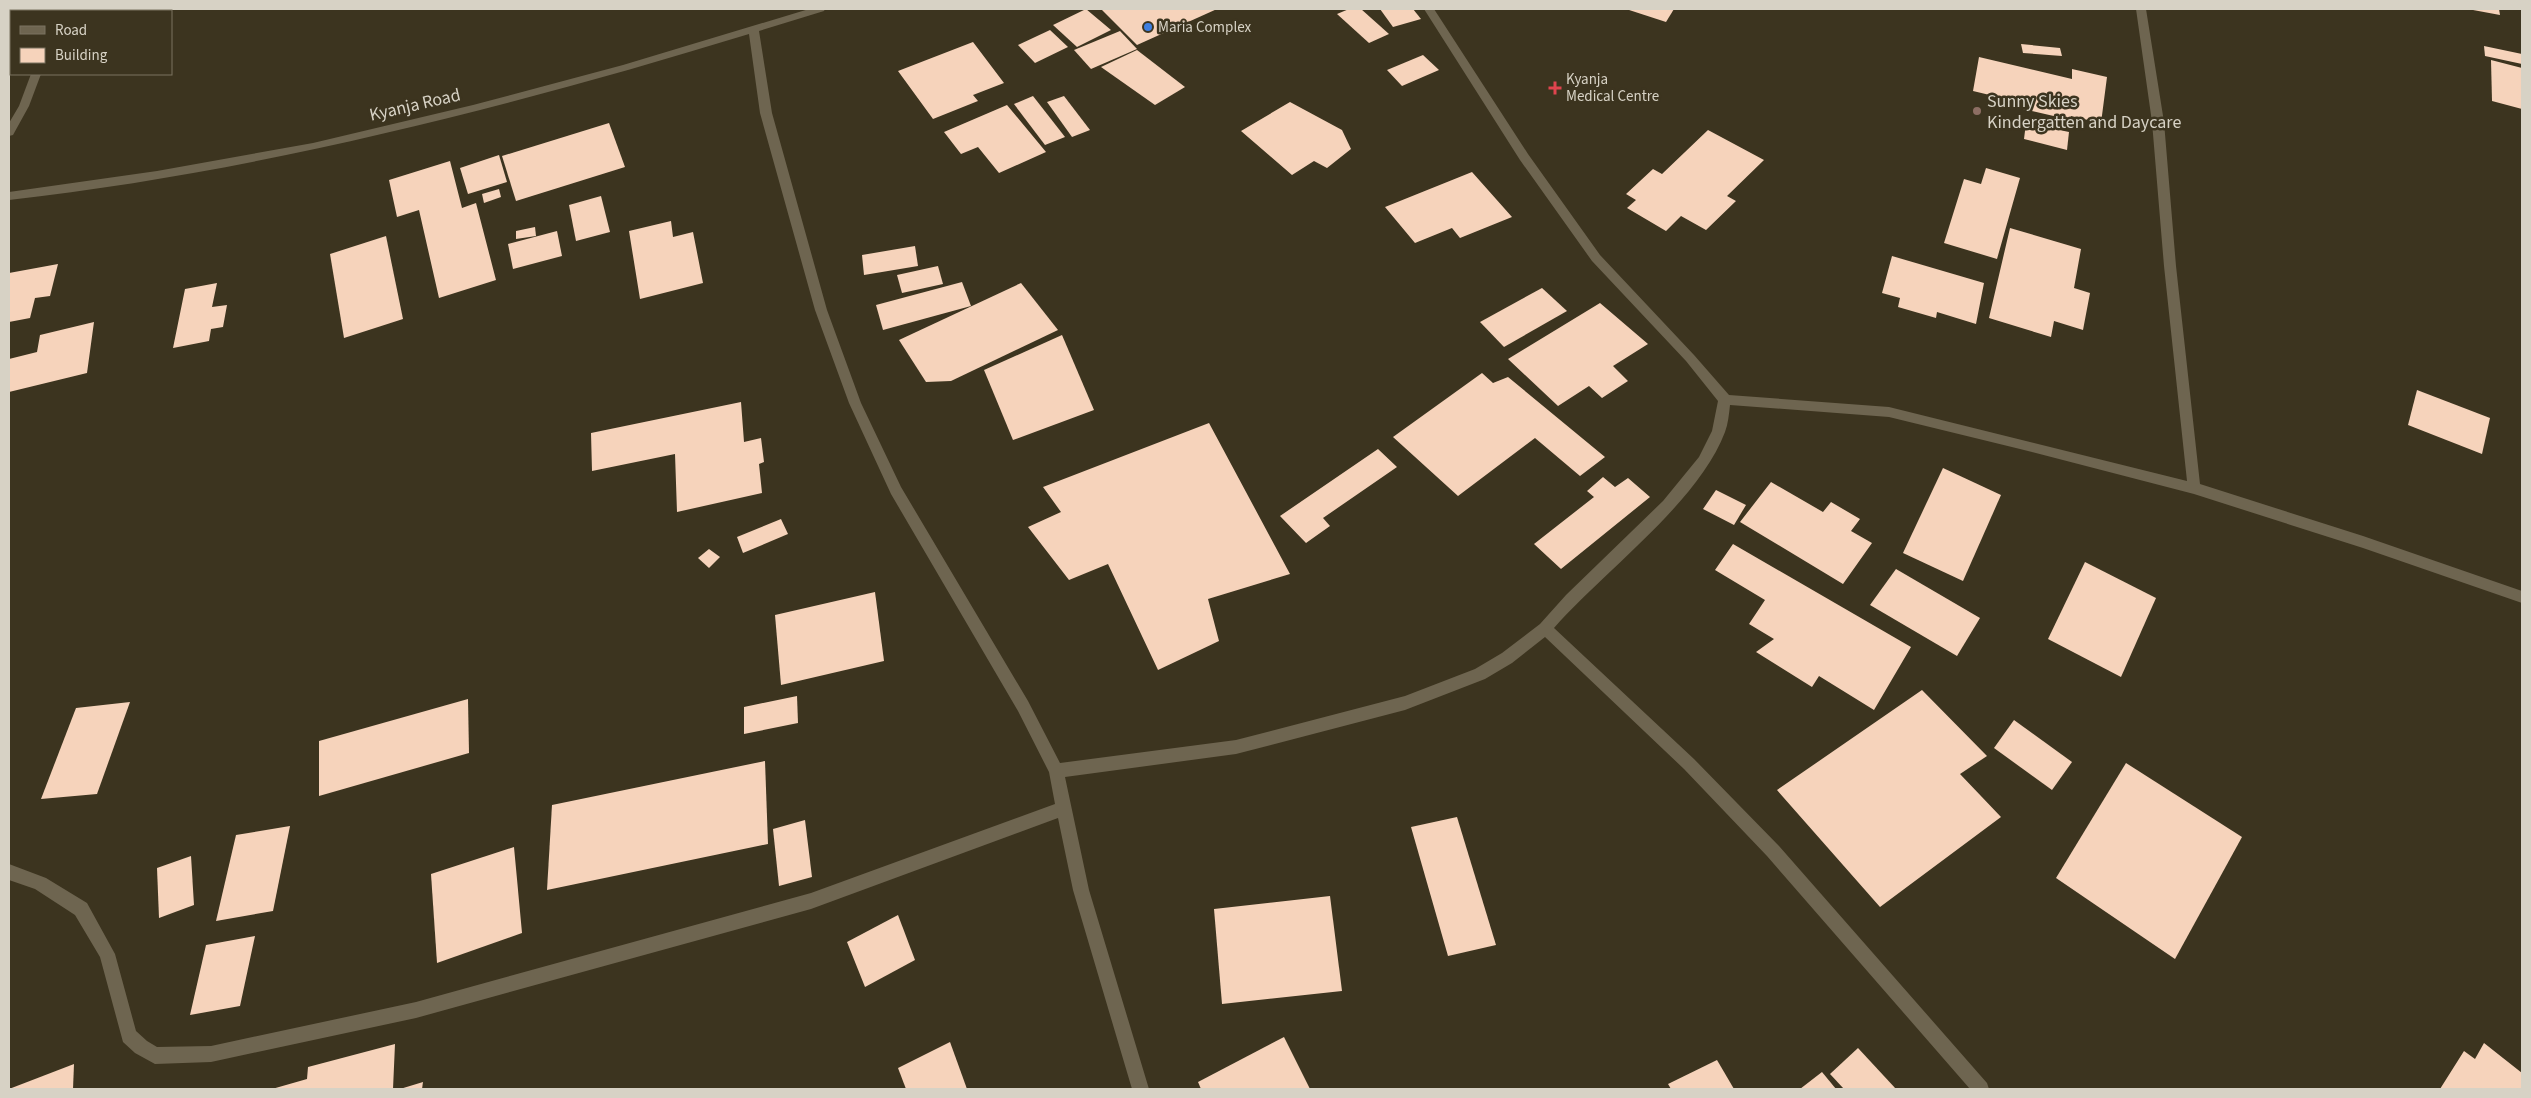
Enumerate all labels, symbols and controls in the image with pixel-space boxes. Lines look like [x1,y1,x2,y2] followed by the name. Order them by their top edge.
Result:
[10,10,172,75] legend
[1158,17,1252,38] place label: Maria Complex
[55,20,87,41] text: Road
[1142,21,1154,33] marker: Maria Complex
[55,45,108,66] text: Building
[1566,69,1659,107] place label: Kyanja Medical Centre
[1548,81,1562,95] marker: Kyanja Medical Centre
[367,82,463,128] street label: Kyanja Road
[1987,89,2181,135] place label: Sunny Skies Kindergatten and Daycare
[1971,105,1983,117] marker: Sunny Skies Kindergatten and Daycare

